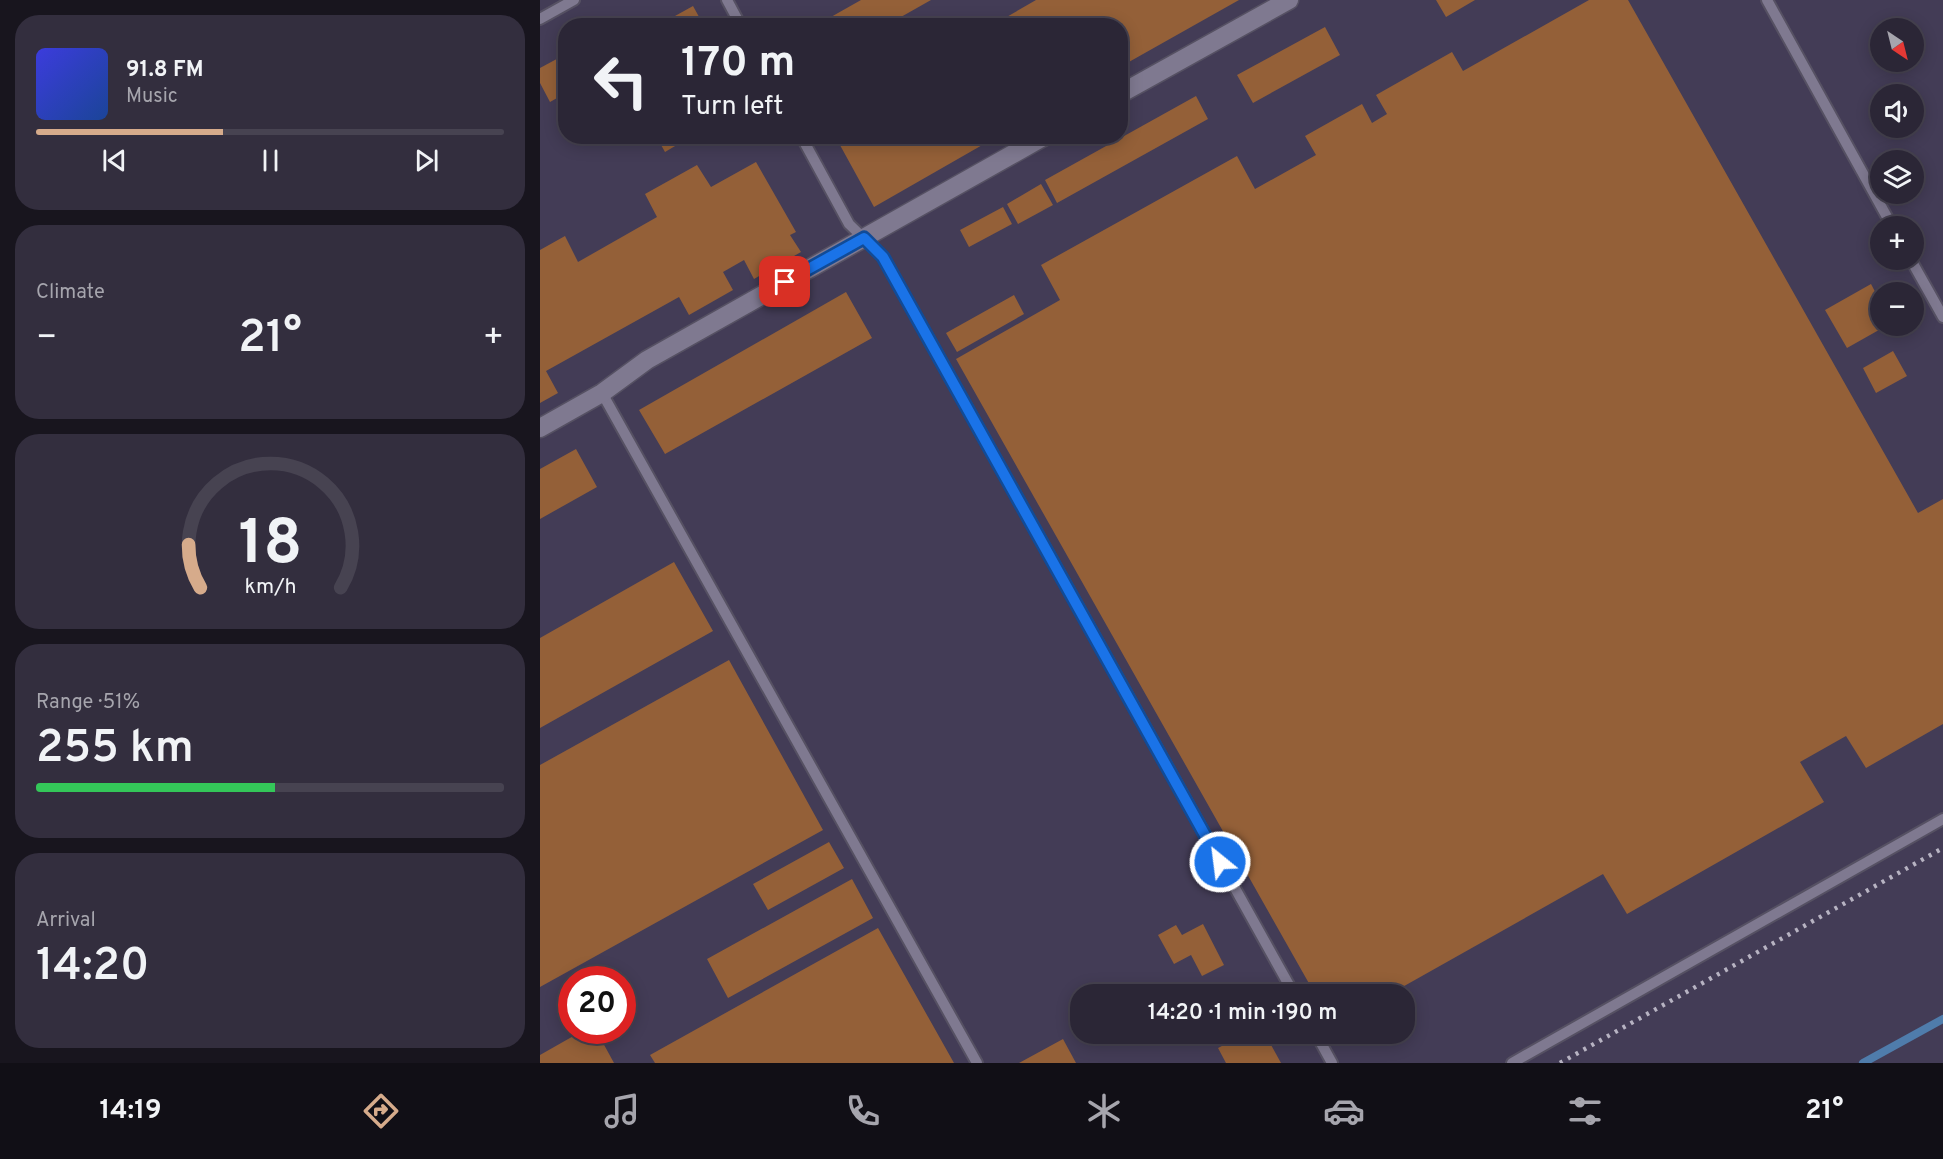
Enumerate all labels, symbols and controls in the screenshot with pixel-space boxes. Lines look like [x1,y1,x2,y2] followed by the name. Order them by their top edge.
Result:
[1870,18,1924,72] north arrow
[1870,18,1924,336] map controls
[681,38,795,91] text: 170 m
[582,42,660,120] icon: left
[126,57,204,84] text: 91.8 FM
[126,84,178,110] text: Music
[1870,84,1924,138] button: sound
[681,90,783,124] text: Turn left
[98,144,131,177] icon: previous
[254,144,287,177] icon: pause
[410,144,443,177] icon: next
[1870,150,1924,204] button: layers
[1870,216,1924,270] button: +
[759,256,810,307] pin
[768,265,801,298] icon: arrive
[36,280,105,306] text: Climate
[1870,282,1924,336] button: −
[238,311,302,368] text: 21°
[36,318,57,360] text: −
[483,318,504,360] text: +
[238,508,302,587] text: 18
[244,575,296,602] text: km/h
[36,690,140,716] text: Range · 51%
[36,721,194,778] text: 255 km
[1188,830,1252,894] position arrow
[36,908,96,934] text: Arrival
[36,939,149,996] text: 14:20
[558,966,636,1044] speed limit sign: 20
[1148,1000,1337,1027] text: 14:20 · 1 min · 190 m
[360,1090,402,1132] icon: directions
[601,1090,643,1132] icon: music
[842,1090,884,1132] icon: phone
[1083,1090,1125,1132] icon: climate
[1323,1090,1365,1132] icon: car
[1564,1090,1606,1132] icon: filters
[99,1094,162,1128] text: 14:19
[1805,1094,1844,1128] text: 21°

